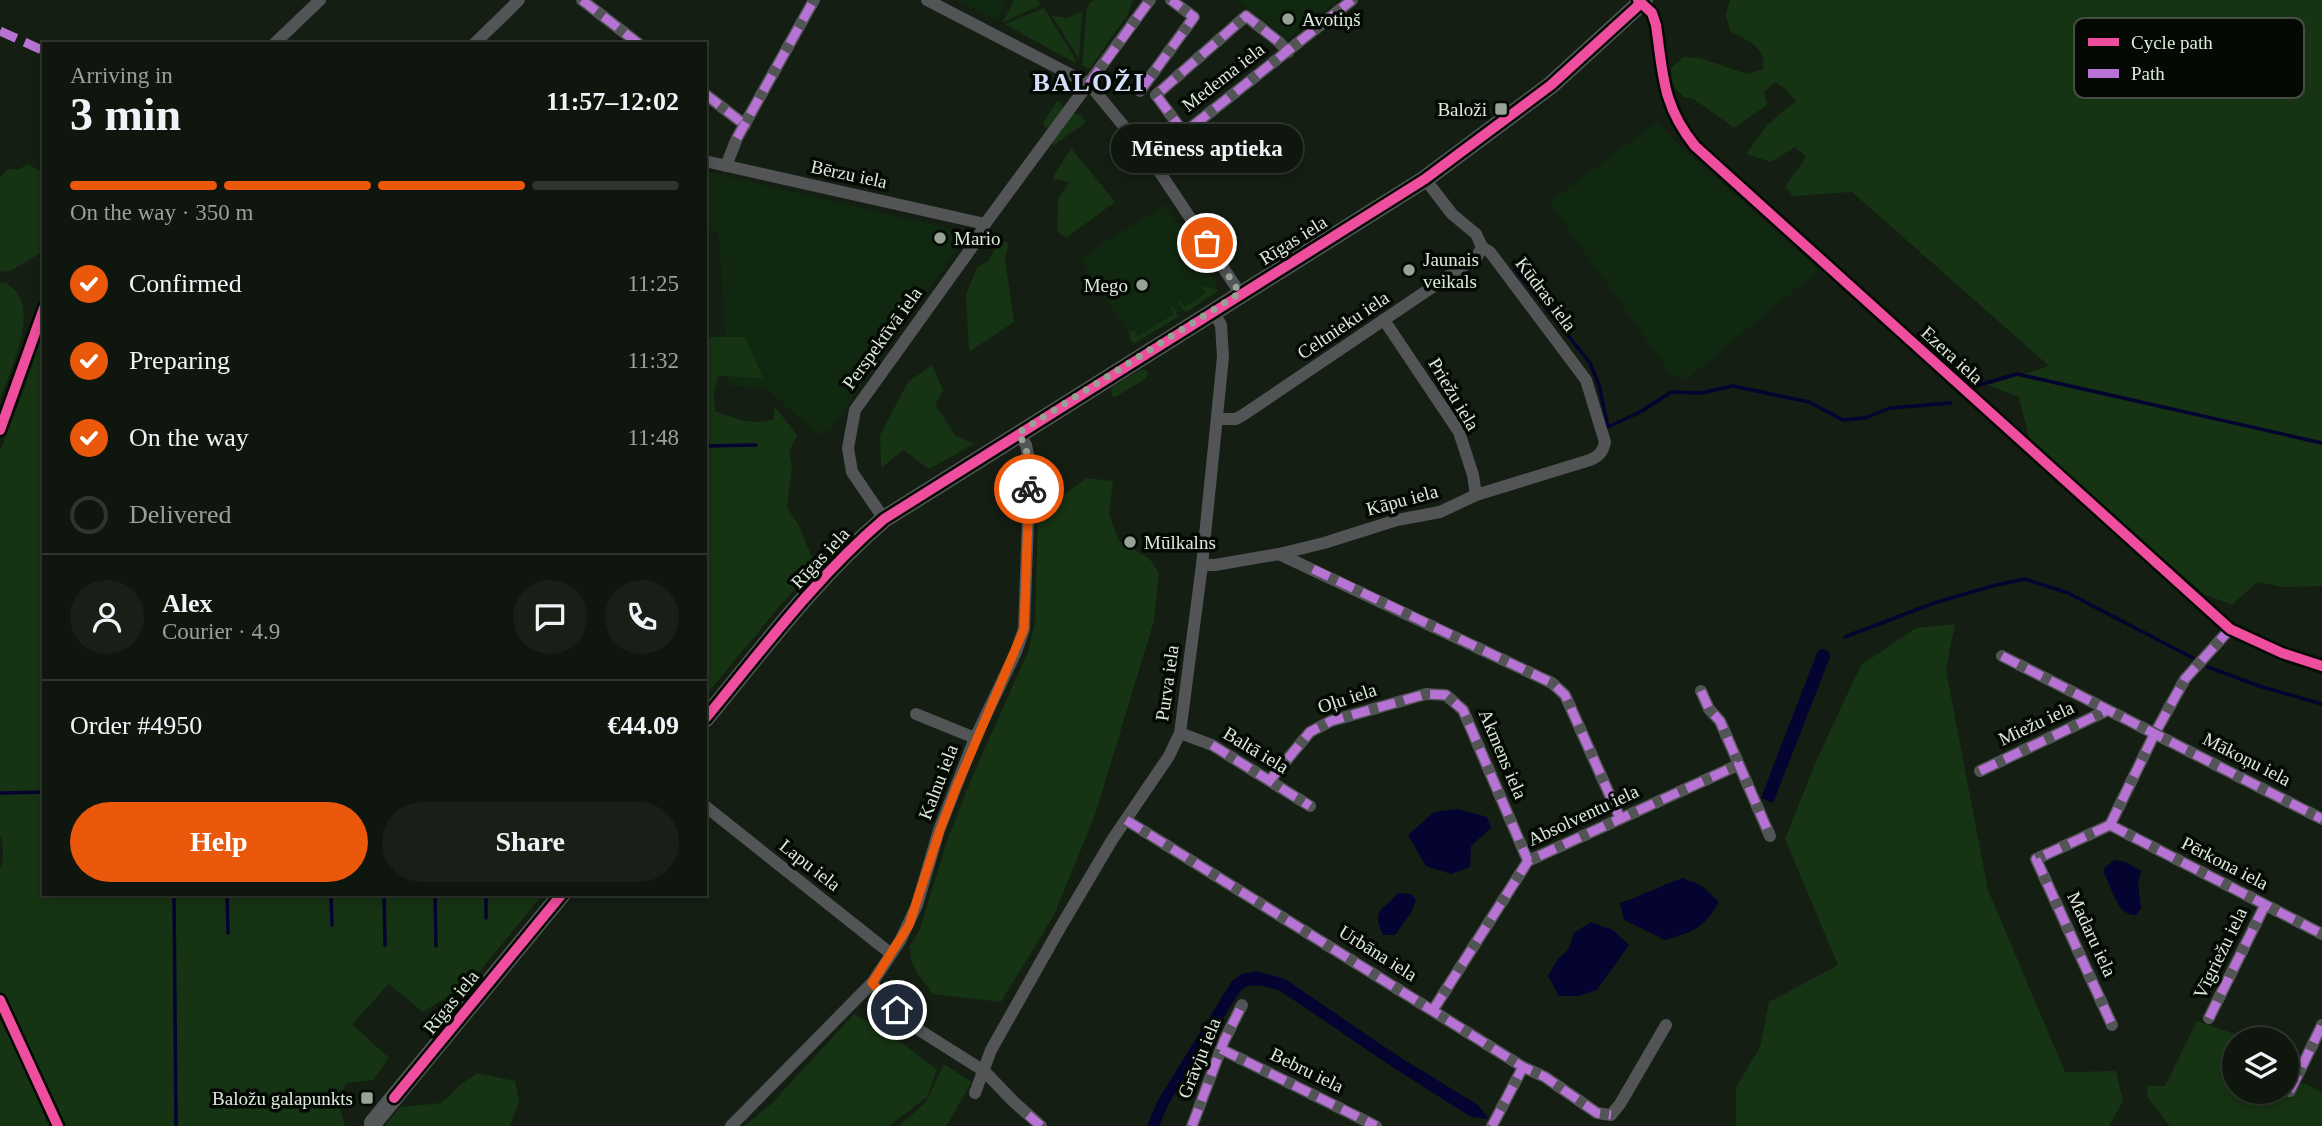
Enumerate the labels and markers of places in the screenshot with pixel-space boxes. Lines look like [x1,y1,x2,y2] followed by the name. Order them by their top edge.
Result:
[1302,9,1361,30] place label: Avotiņš
[1280,11,1296,27] marker: Avotiņš
[1437,99,1487,120] place label: Baloži
[1493,101,1509,117] marker: Baloži
[1111,124,1303,173] callout: Mēness aptieka
[1177,213,1237,273] pin
[954,228,1000,249] place label: Mario
[932,230,948,246] marker: Mario
[1423,249,1479,292] place label: Jaunais veikals
[1401,262,1417,278] marker: Jaunais veikals
[1084,275,1128,296] place label: Mego
[1134,277,1150,293] marker: Mego
[1144,532,1216,553] place label: Mūlkalns
[1122,534,1138,550] marker: Mūlkalns
[867,980,927,1040] pin
[212,1088,353,1109] place label: Baložu galapunkts
[359,1090,375,1106] marker: Baložu galapunkts

